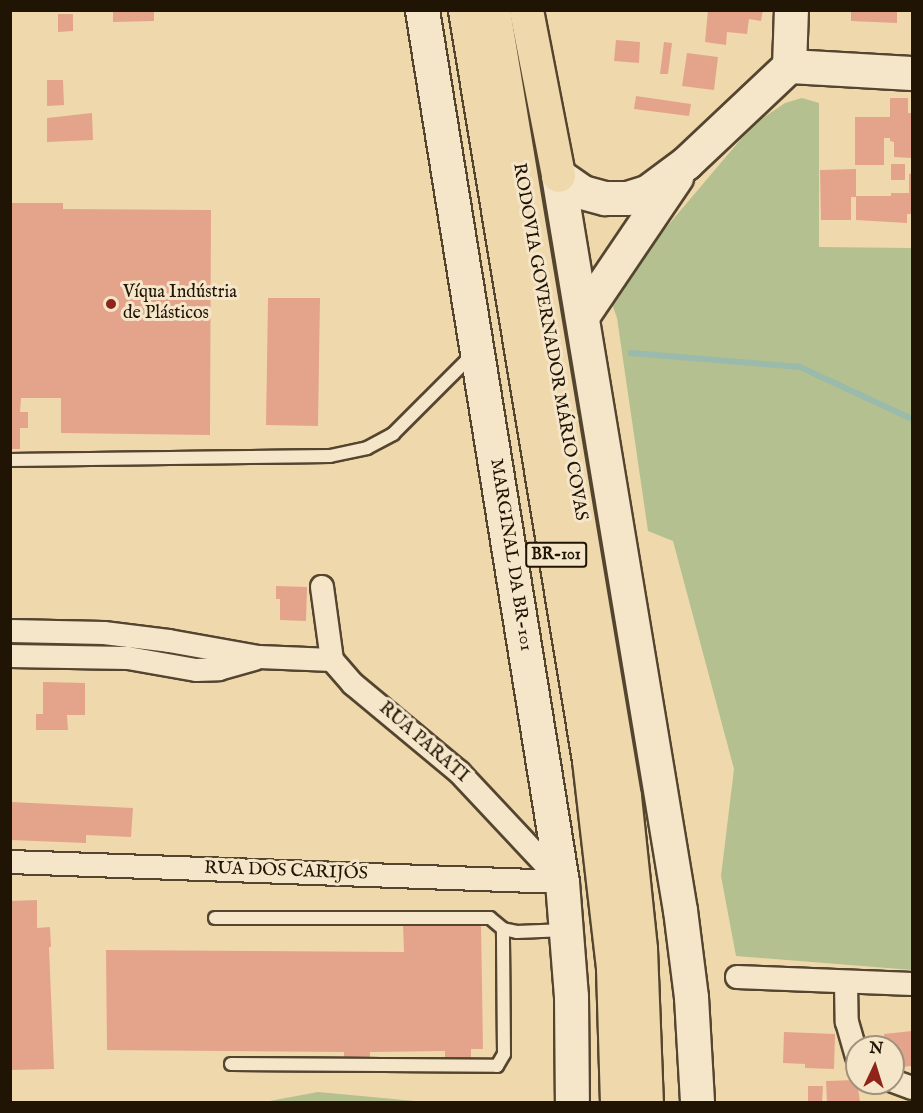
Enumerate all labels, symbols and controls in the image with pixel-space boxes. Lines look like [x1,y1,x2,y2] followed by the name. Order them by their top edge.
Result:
[507,162,591,522] street label: RODOVIA GOVERNADOR MÁRIO COVAS
[123,283,237,326] place label: Víqua Indústria de Plásticos
[104,297,118,311] marker: Víqua Indústria de Plásticos
[484,457,536,653] street label: MARGINAL DA BR-101
[524,542,588,568] road number: BR-101
[374,698,472,788] street label: RUA PARATI
[204,858,368,886] street label: RUA DOS CARIJÓS
[845,1035,905,1095] north arrow
[869,1039,884,1059] text: N

